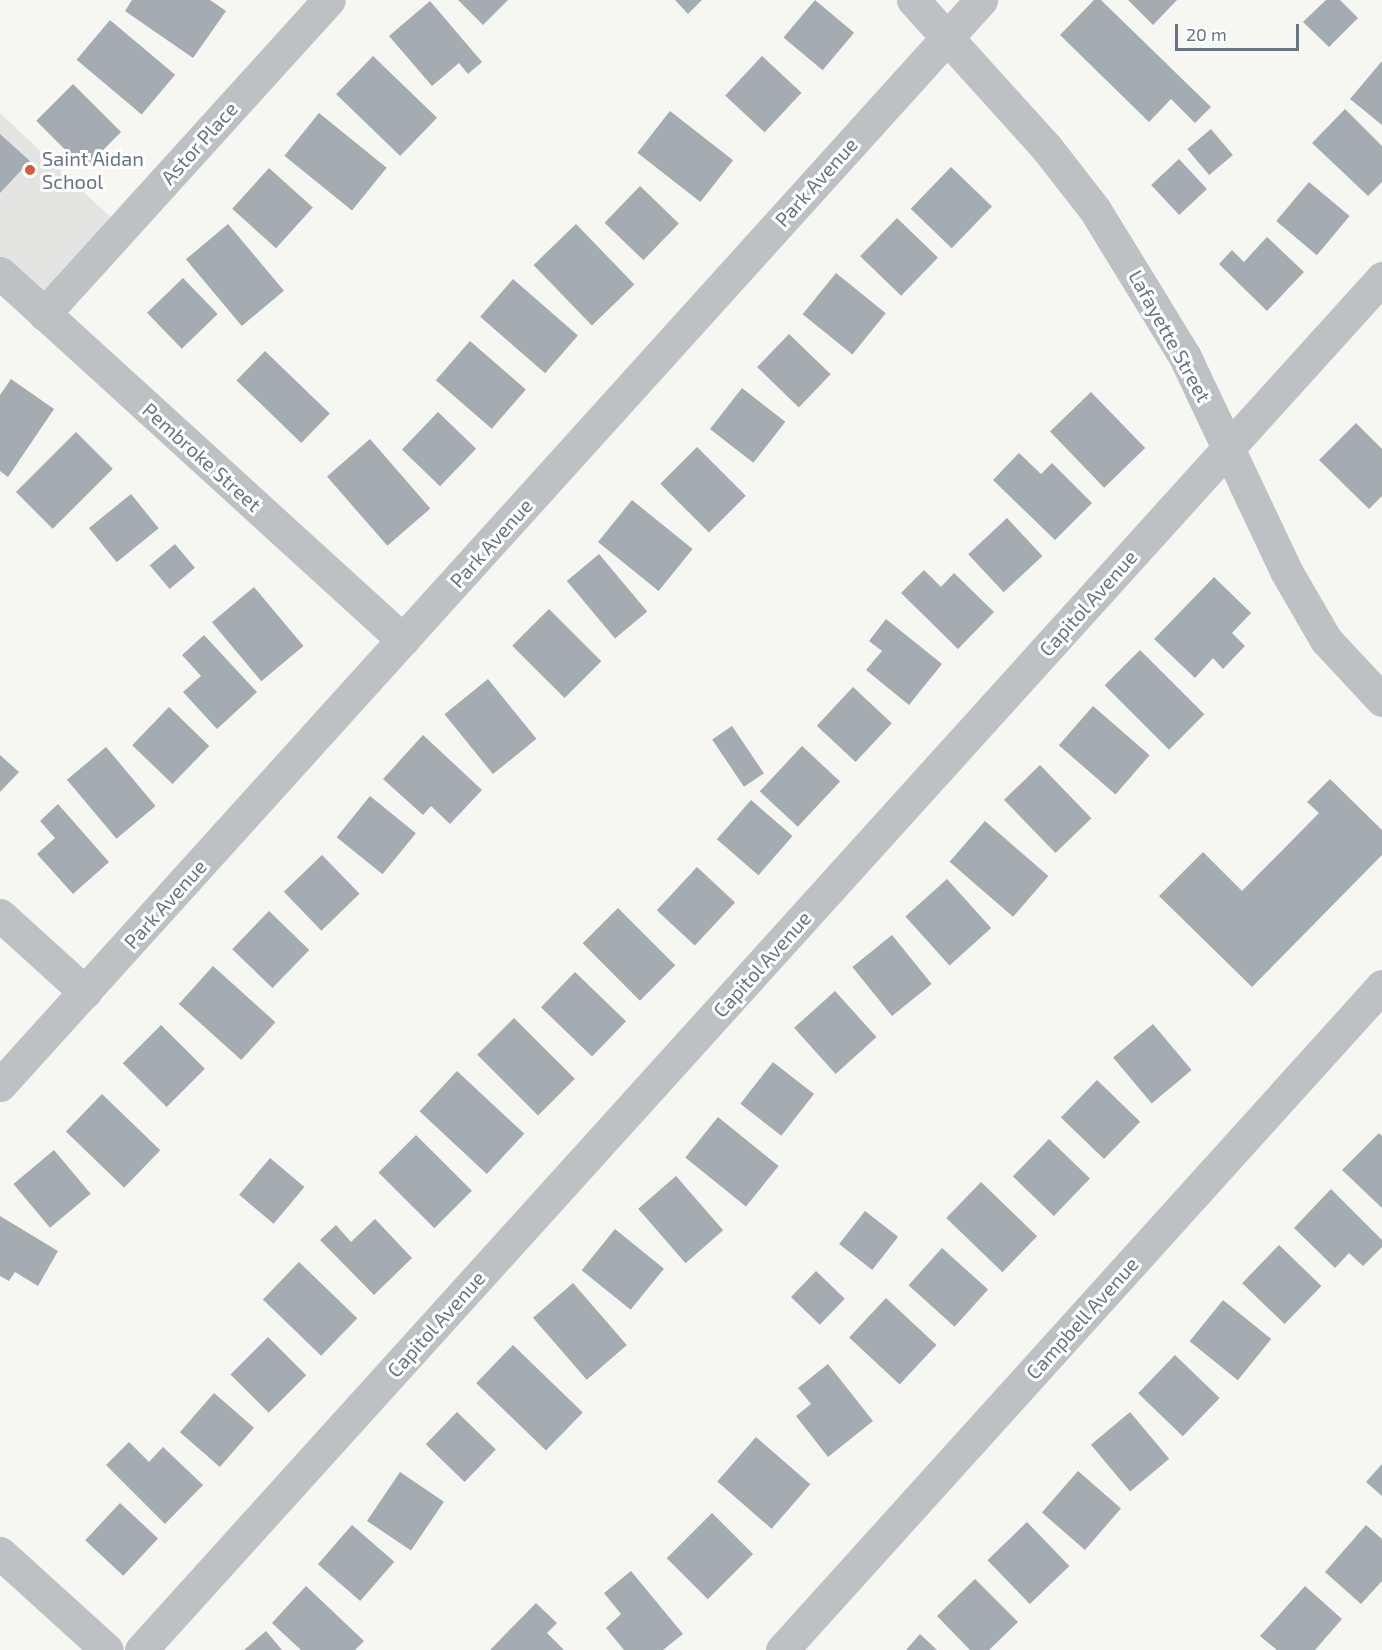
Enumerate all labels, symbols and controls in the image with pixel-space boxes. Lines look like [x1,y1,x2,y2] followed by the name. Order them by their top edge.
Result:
[1178,12,1302,50] scale bar
[1186,23,1227,45] text: 20 m
[156,97,242,189] street label: Astor Place
[769,132,863,232] street label: Park Avenue
[42,146,144,193] place label: Saint Aidan School
[23,163,37,177] marker: Saint Aidan School
[1124,266,1216,406] street label: Lafayette Street
[138,398,266,516] street label: Pembroke Street
[444,493,538,593] street label: Park Avenue
[1034,545,1142,661] street label: Capitol Avenue
[118,854,212,954] street label: Park Avenue
[708,906,816,1022] street label: Capitol Avenue
[1021,1252,1143,1384] street label: Campbell Avenue
[382,1266,490,1382] street label: Capitol Avenue

